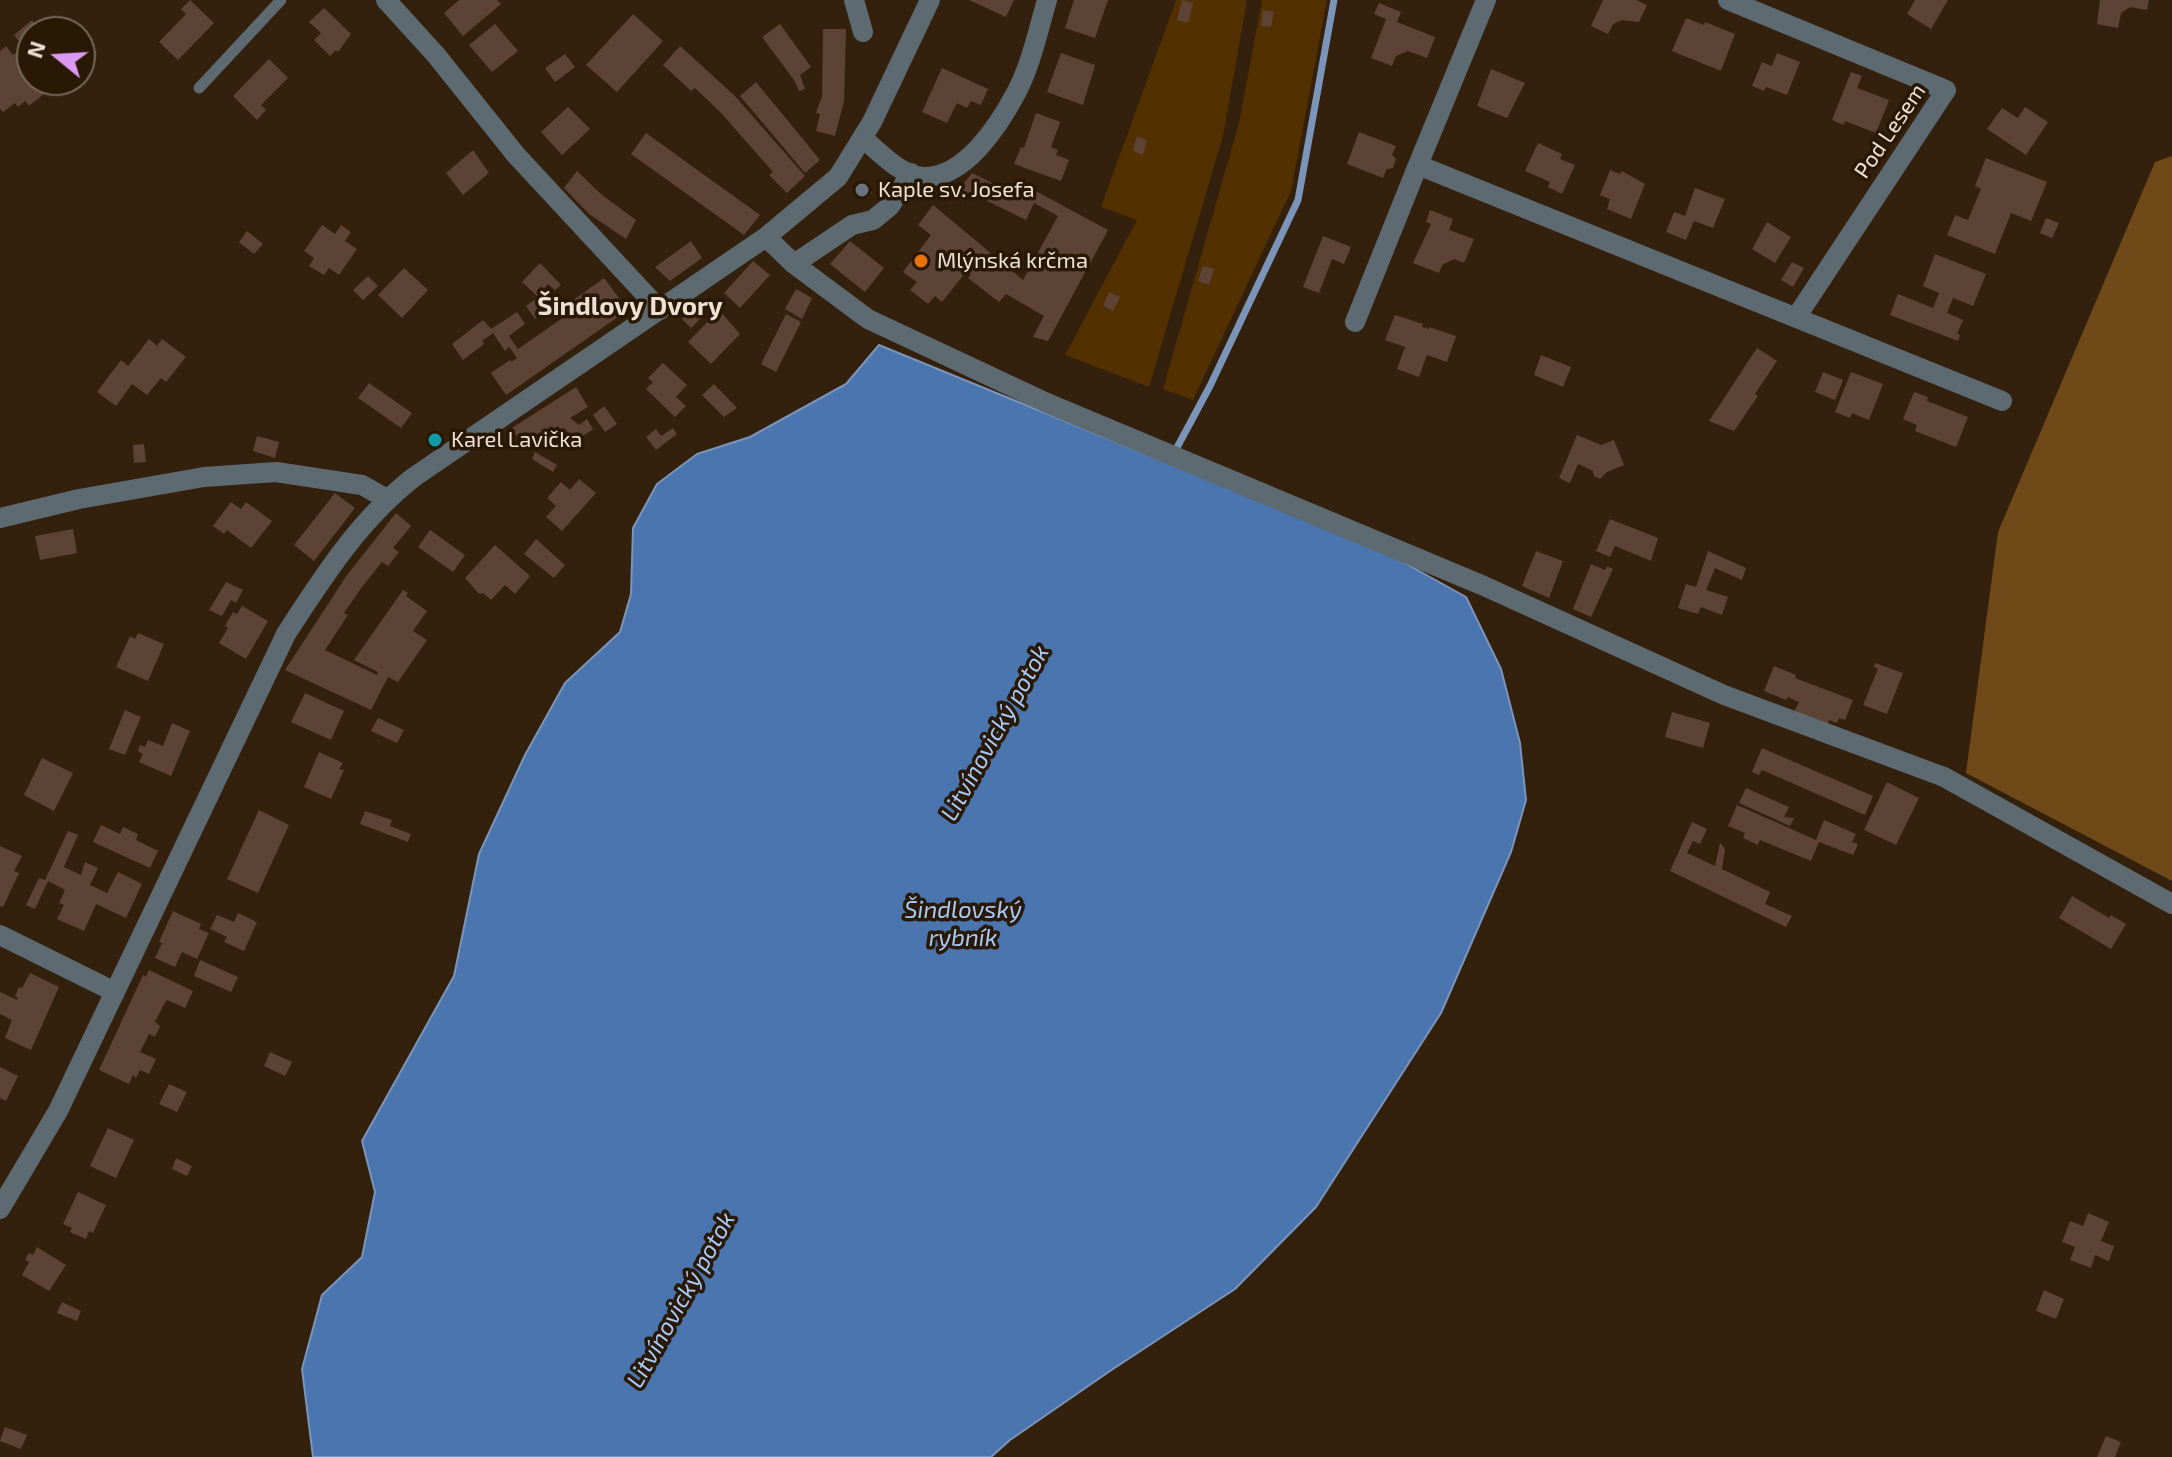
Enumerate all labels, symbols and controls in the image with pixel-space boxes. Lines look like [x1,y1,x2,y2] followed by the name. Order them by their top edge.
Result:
[16,16,96,96] north arrow
[20,38,50,61] text: N
[1849,79,1931,183] street label: Pod Lesem
[878,177,1035,203] place label: Kaple sv. Josefa
[853,181,871,199] marker: Kaple sv. Josefa
[937,248,1088,274] place label: Mlýnská krčma
[912,252,930,270] marker: Mlýnská krčma
[537,290,723,322] district label: Šindlovy Dvory
[451,427,582,453] place label: Karel Lavička
[426,431,444,449] marker: Karel Lavička
[935,640,1055,826] water label: Litvínovický potok
[904,896,1022,952] water label: Šindlovský rybník
[621,1207,741,1393] water label: Litvínovický potok

